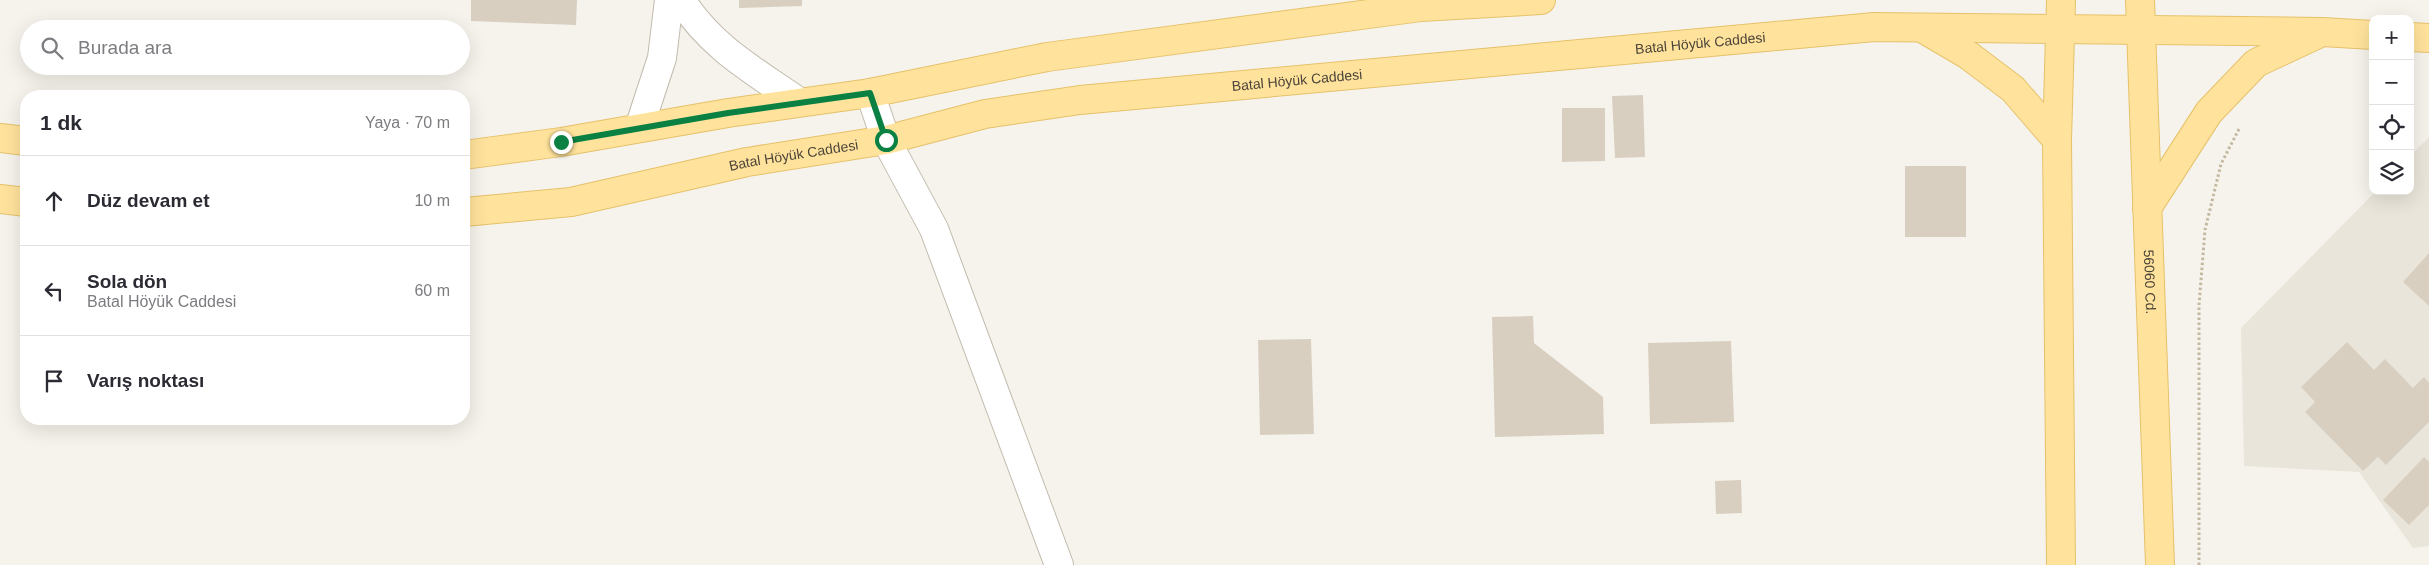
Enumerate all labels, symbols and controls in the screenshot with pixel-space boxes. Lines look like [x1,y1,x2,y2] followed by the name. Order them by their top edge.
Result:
[2369,15,2414,195] map controls
[2369,15,2414,60] button: +
[20,20,470,75] search box
[1634,29,1766,57] street label: Batal Höyük Caddesi
[38,34,66,62] icon: search
[78,37,172,58] text: Burada ara
[2369,60,2414,105] button: −
[1231,66,1363,94] street label: Batal Höyük Caddesi
[2369,105,2414,150] button: locate
[40,111,82,134] text: 1 dk
[365,114,450,131] text: Yaya · 70 m
[875,129,898,152] route start
[550,131,573,154] route end
[727,137,859,174] street label: Batal Höyük Caddesi
[2369,150,2414,195] button: layers
[40,187,68,215] icon: ahead
[87,190,209,211] text: Düz devam et
[414,192,450,209] text: 10 m
[2141,249,2159,314] street label: 56060 Cd.
[87,271,167,292] text: Sola dön
[40,277,68,305] icon: left
[414,282,450,299] text: 60 m
[87,293,236,310] text: Batal Höyük Caddesi
[40,367,68,395] icon: arrive
[87,370,204,391] text: Varış noktası

